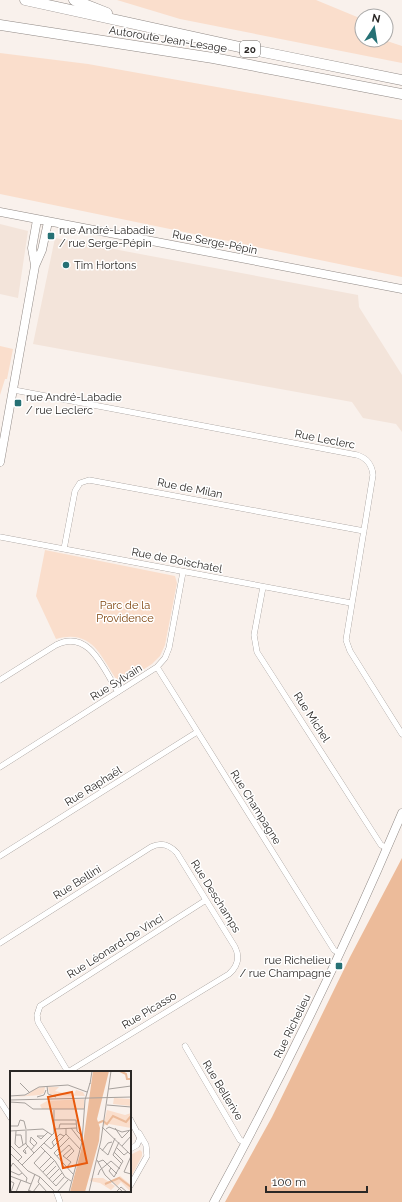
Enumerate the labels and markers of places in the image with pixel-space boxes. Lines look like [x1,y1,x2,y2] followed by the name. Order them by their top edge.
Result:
[59,224,155,250] place label: rue André-Labadie / rue Serge-Pépin
[46,231,56,241] marker: rue André-Labadie / rue Serge-Pépin
[74,259,136,272] place label: Tim Hortons
[61,260,71,270] marker: Tim Hortons
[26,391,122,417] place label: rue André-Labadie / rue Leclerc
[13,398,23,408] marker: rue André-Labadie / rue Leclerc
[239,954,332,980] place label: rue Richelieu / rue Champagne
[334,961,344,971] marker: rue Richelieu / rue Champagne

